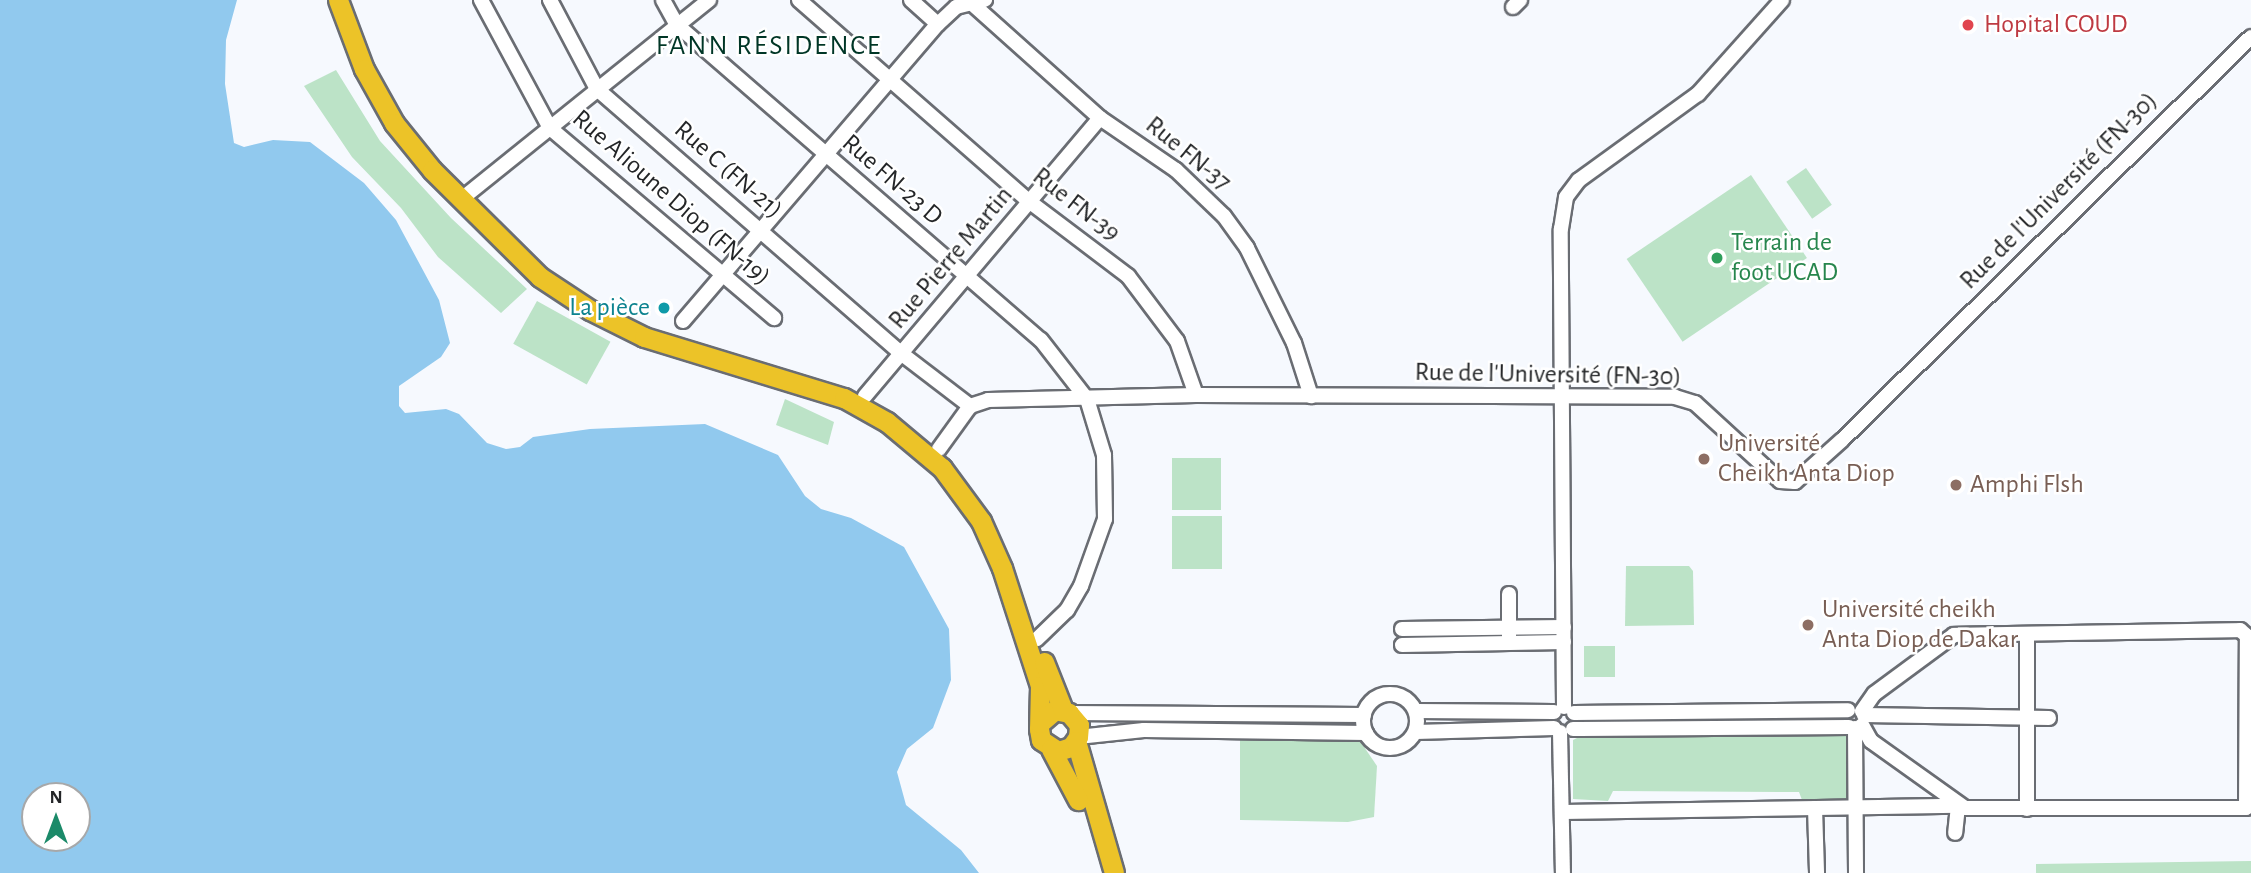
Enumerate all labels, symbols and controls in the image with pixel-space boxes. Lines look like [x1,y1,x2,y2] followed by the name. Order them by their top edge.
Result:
[1984,9,2128,41] place label: Hopital COUD
[1958,15,1978,35] marker: Hopital COUD
[657,29,881,63] district label: FANN RÉSIDENCE
[1954,86,2164,296] street label: Rue de l'Université (FN-30)
[565,103,777,293] street label: Rue Alioune Diop (FN-19)
[1139,110,1237,198] street label: Rue FN-37
[667,114,789,226] street label: Rue C (FN-21)
[835,128,949,232] street label: Rue FN-23 D
[1026,161,1126,249] street label: Rue FN-39
[882,180,1020,336] street label: Rue Pierre Martin
[1731,227,1838,288] place label: Terrain de foot UCAD
[1709,250,1725,266] marker: Terrain de foot UCAD
[569,292,650,324] place label: La pièce
[656,300,672,316] marker: La pièce
[1414,357,1682,393] street label: Rue de l'Université (FN-30)
[1718,428,1895,490] place label: Université Cheikh Anta Diop
[1696,451,1712,467] marker: Université Cheikh Anta Diop
[1970,469,2084,501] place label: Amphi Flsh
[1948,477,1964,493] marker: Amphi Flsh
[1822,594,2018,656] place label: Université cheikh Anta Diop de Dakar
[1800,617,1816,633] marker: Université cheikh Anta Diop de Dakar
[21,782,91,852] north arrow
[49,788,63,807] text: N

